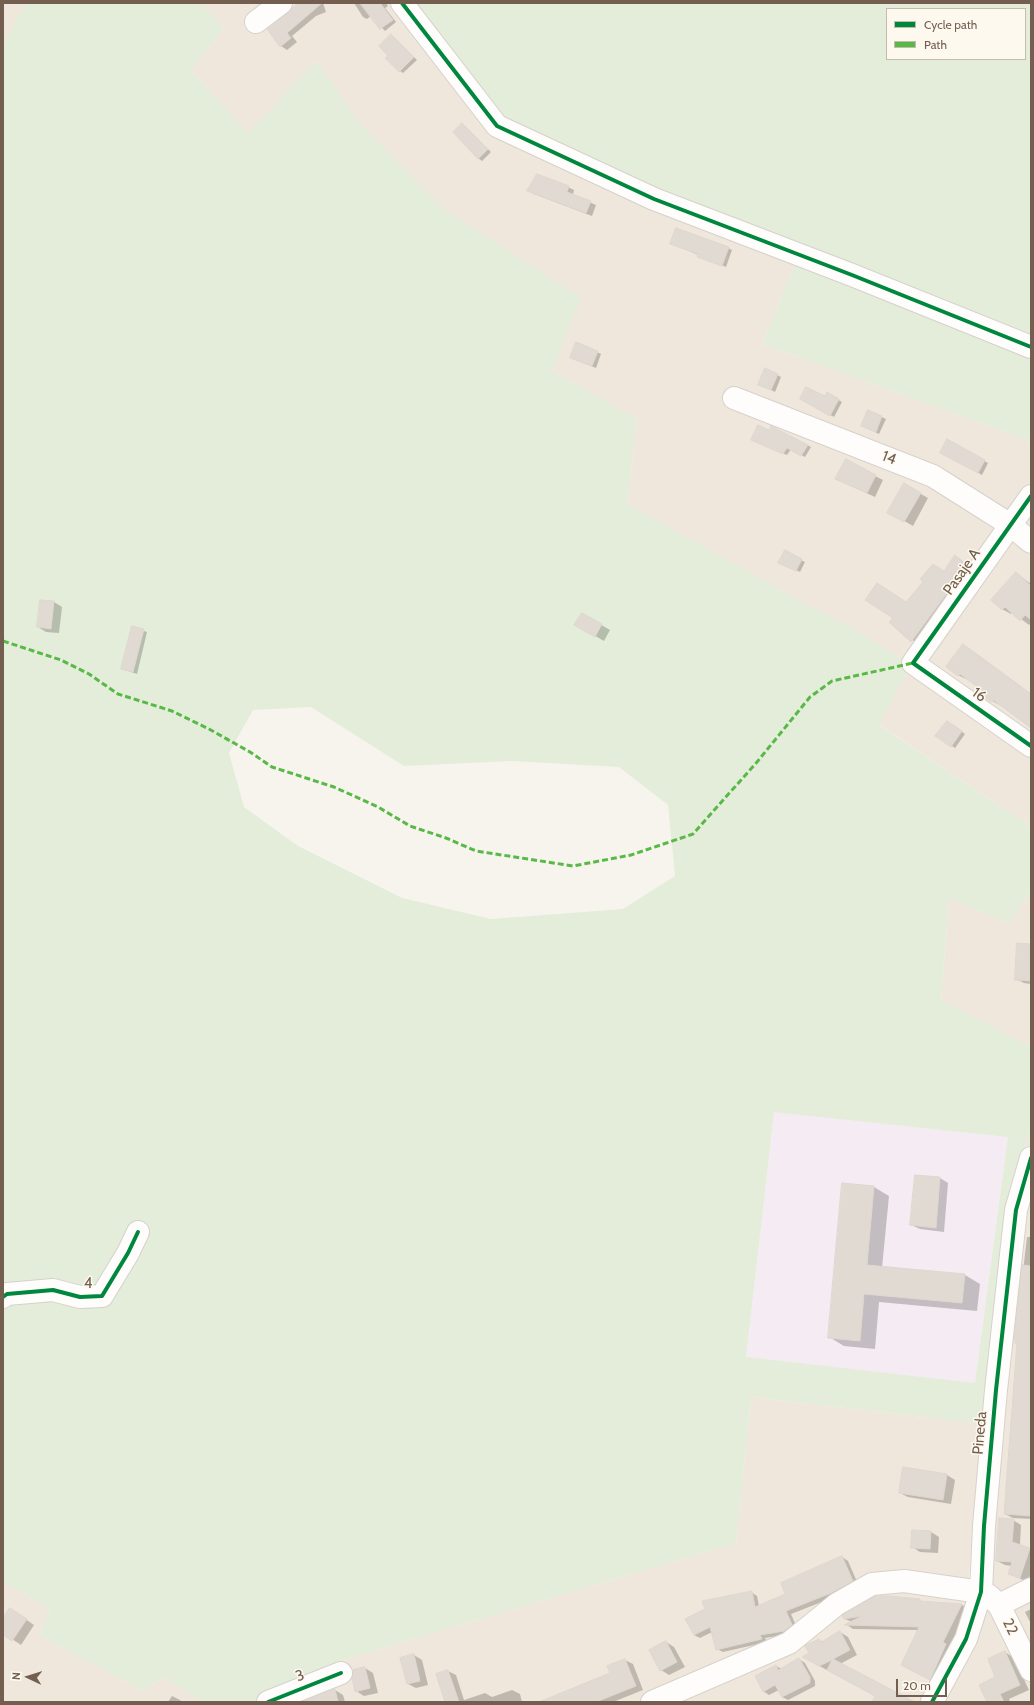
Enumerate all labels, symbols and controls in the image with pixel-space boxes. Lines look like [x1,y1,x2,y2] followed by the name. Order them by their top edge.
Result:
[886,8,1026,60] legend
[924,17,977,32] text: Cycle path
[924,37,947,52] text: Path
[879,447,899,469] street label: 14
[940,545,984,599] street label: Pasaje A
[968,684,990,706] street label: 16
[84,1275,92,1293] street label: 4
[969,1411,991,1455] street label: Pineda
[998,1616,1022,1638] street label: 22
[8,1657,48,1697] north arrow
[293,1666,307,1686] street label: 3
[898,1671,949,1697] scale bar
[9,1672,23,1681] text: N
[903,1678,931,1693] text: 20 m

